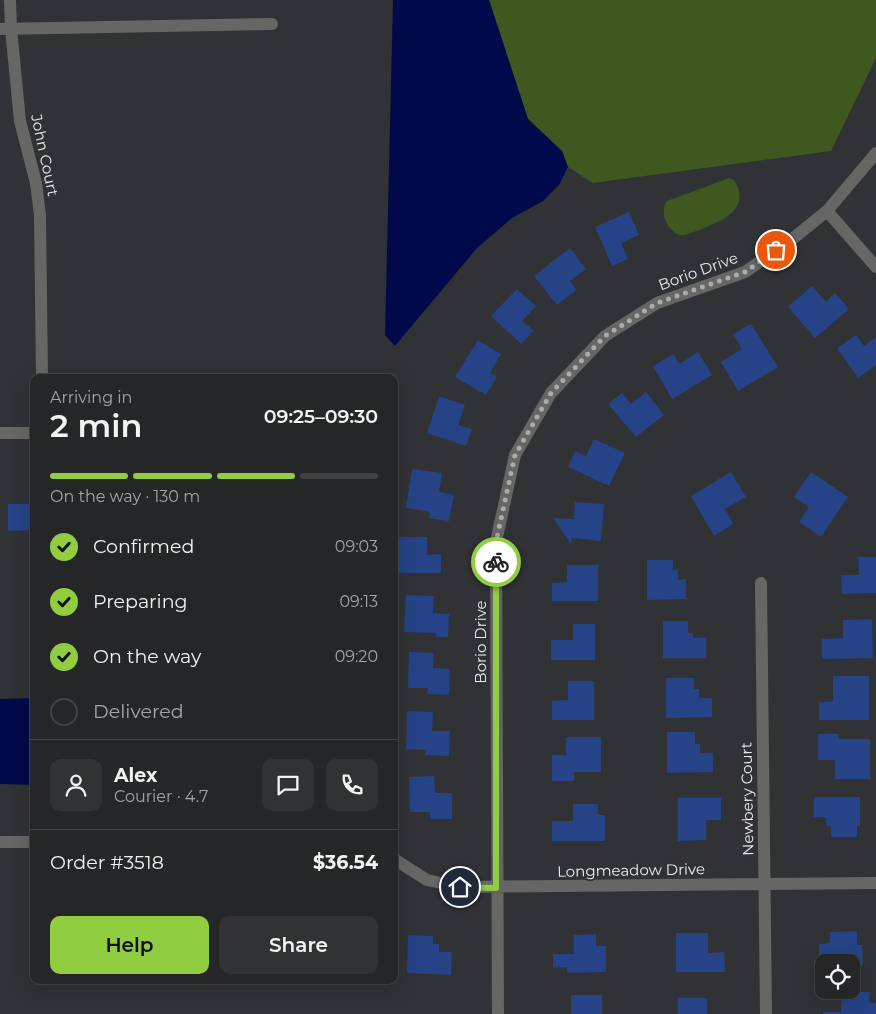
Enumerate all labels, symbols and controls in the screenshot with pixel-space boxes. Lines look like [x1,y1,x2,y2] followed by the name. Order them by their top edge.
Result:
[27,111,63,198] street label: John Court
[755,229,797,271] pin
[762,236,790,264] icon: bag
[656,248,740,294] street label: Borio Drive
[50,388,132,407] text: Arriving in
[264,405,378,428] text: 09:25–09:30
[50,406,142,445] text: 2 min
[50,487,200,506] text: On the way · 130 m
[50,533,78,561] icon: check
[93,535,194,558] text: Confirmed
[335,537,378,556] text: 09:03
[471,537,521,587] courier
[482,548,510,576] icon: bike
[50,588,78,616] icon: check
[93,590,188,613] text: Preparing
[339,592,378,611] text: 09:13
[471,600,490,684] street label: Borio Drive
[50,643,78,671] icon: check
[93,645,201,668] text: On the way
[335,647,378,666] text: 09:20
[93,700,184,723] text: Delivered
[737,742,757,856] street label: Newbery Court
[50,759,102,811] button: person
[262,759,314,811] button: chat
[326,759,378,811] button: phone
[114,764,157,787] text: Alex
[114,787,208,806] text: Courier · 4.7
[50,851,164,874] text: Order #3518
[313,851,378,874] text: $36.54
[557,859,705,881] street label: Longmeadow Drive
[439,866,481,908] pin
[446,873,474,901] icon: home
[50,916,209,974] button: Help
[219,916,378,974] button: Share
[815,954,860,999] map controls
[815,954,860,999] button: locate

